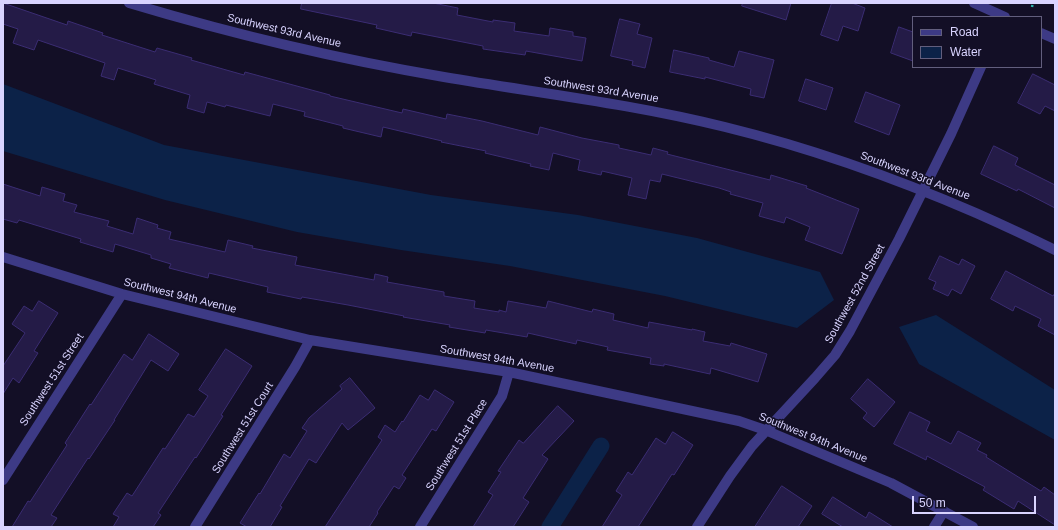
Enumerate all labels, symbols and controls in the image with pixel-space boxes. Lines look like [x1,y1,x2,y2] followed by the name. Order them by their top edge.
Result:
[226,11,342,51] street label: Southwest 93rd Avenue
[912,16,1042,68] legend
[950,25,979,39] text: Road
[950,45,982,59] text: Water
[542,74,660,106] street label: Southwest 93rd Avenue
[858,149,972,203] street label: Southwest 93rd Avenue
[822,242,888,346] street label: Southwest 52nd Street
[122,276,238,316] street label: Southwest 94th Avenue
[17,331,87,429] street label: Southwest 51st Street
[439,342,555,376] street label: Southwest 94th Avenue
[210,380,276,476] street label: Southwest 51st Court
[423,397,491,493] street label: Southwest 51st Place
[757,410,869,466] street label: Southwest 94th Avenue
[914,488,1038,514] scale bar
[919,496,946,510] text: 50 m

